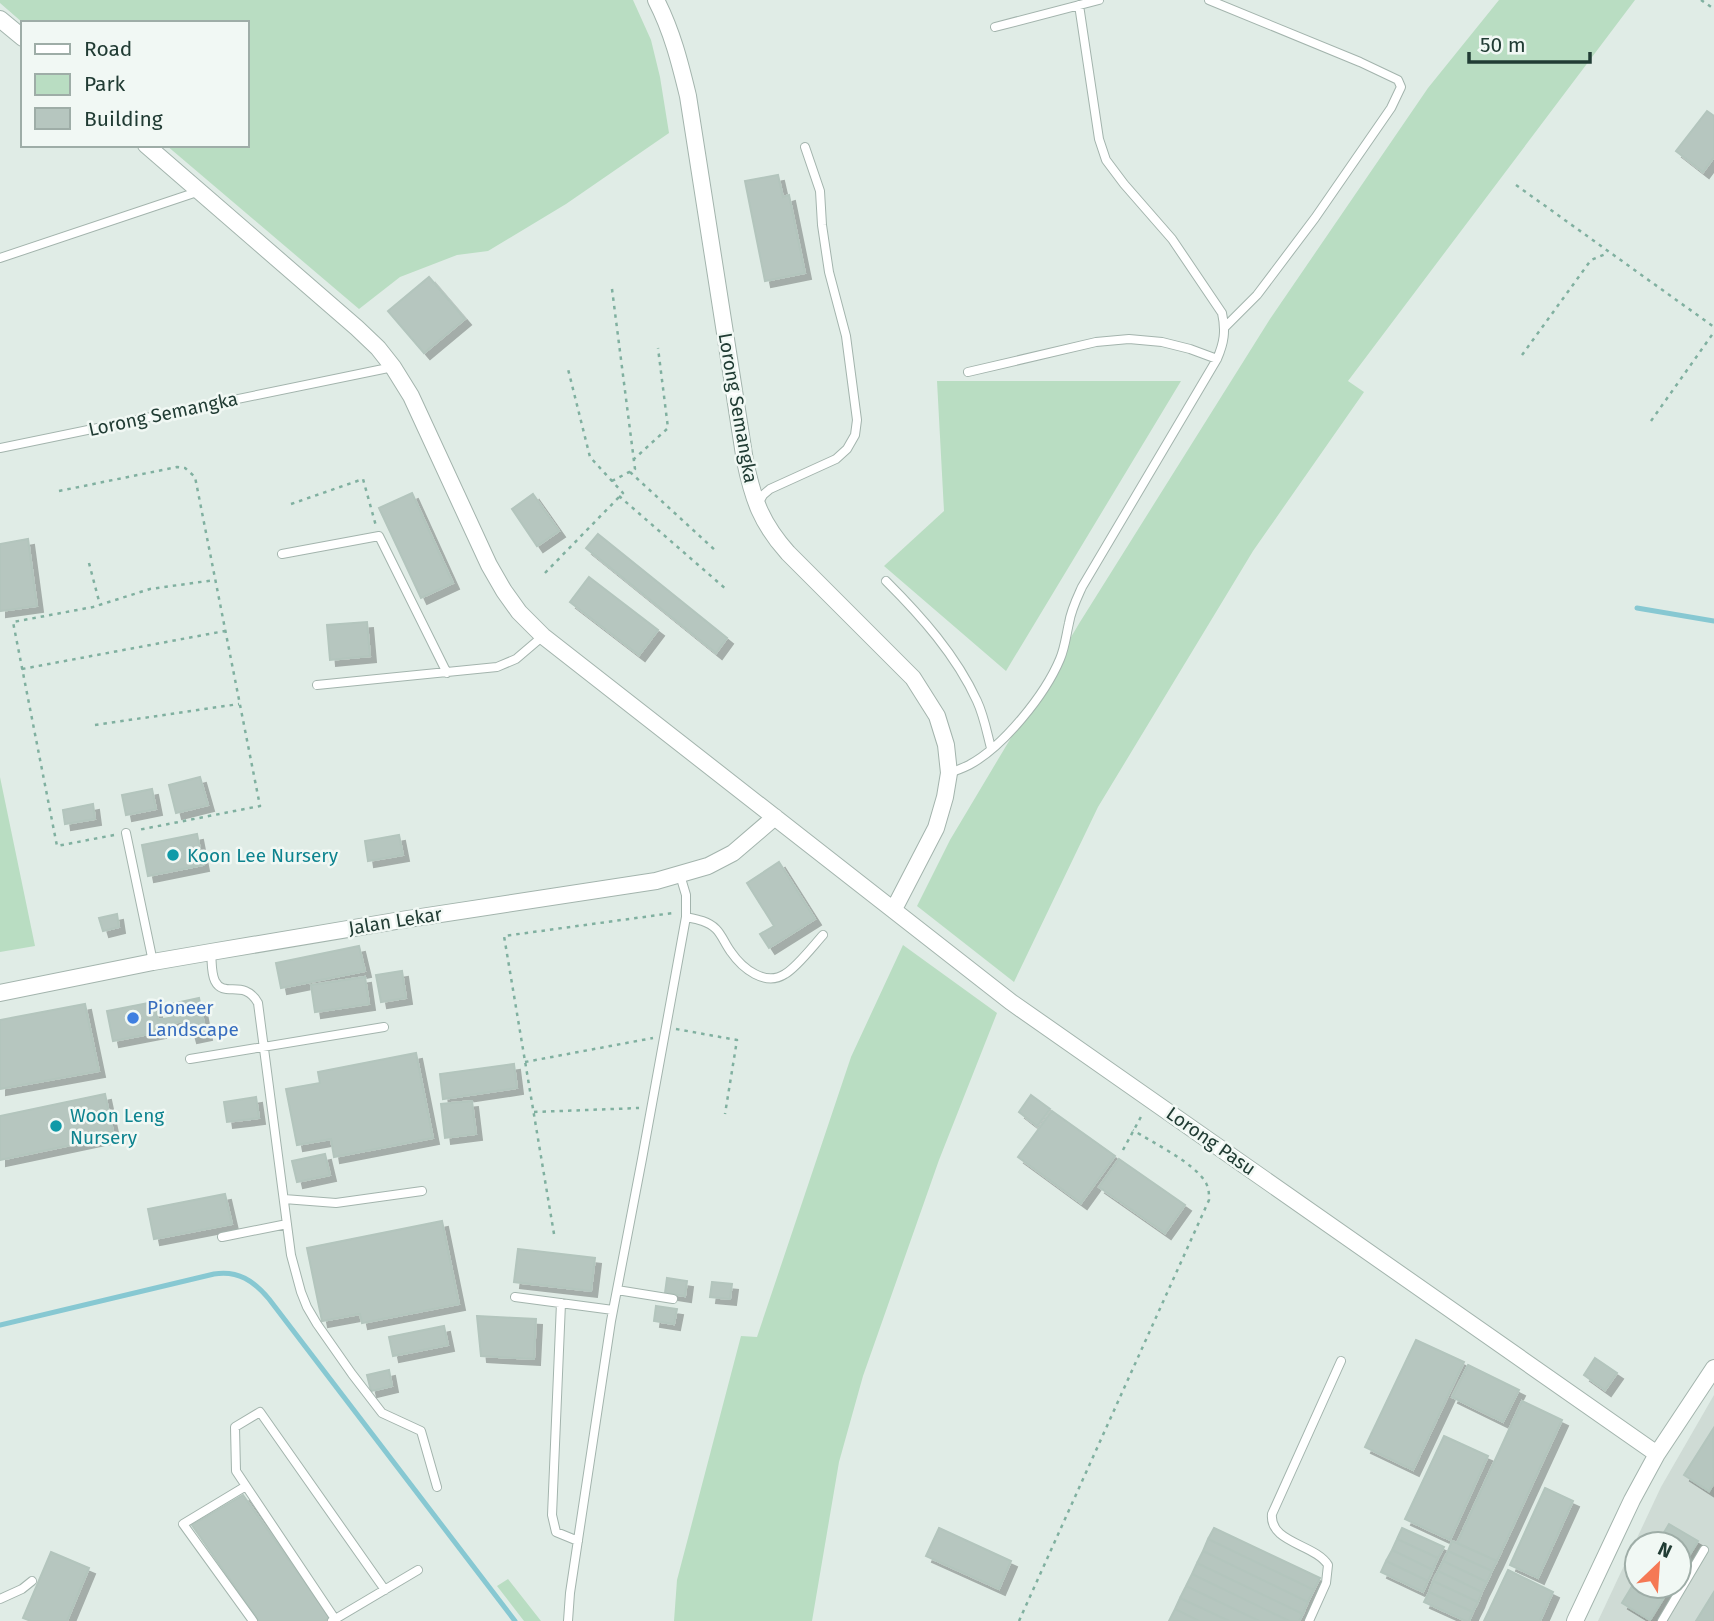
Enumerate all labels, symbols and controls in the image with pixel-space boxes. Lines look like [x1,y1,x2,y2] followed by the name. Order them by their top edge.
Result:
[21,21,248,147] legend
[1469,21,1590,65] scale bar
[1480,32,1526,58] text: 50 m
[84,36,132,62] text: Road
[84,71,126,97] text: Park
[84,106,163,132] text: Building
[713,331,763,485] street label: Lorong Semangka
[86,387,240,441] street label: Lorong Semangka
[187,844,339,867] place label: Koon Lee Nursery
[165,847,181,863] marker: Koon Lee Nursery
[347,902,444,940] street label: Jalan Lekar
[147,996,239,1041] place label: Pioneer Landscape
[125,1010,141,1026] marker: Pioneer Landscape
[1162,1102,1260,1180] street label: Lorong Pasu
[70,1104,164,1149] place label: Woon Leng Nursery
[48,1118,64,1134] marker: Woon Leng Nursery
[1623,1530,1693,1600] north arrow
[1654,1537,1676,1563] text: N

